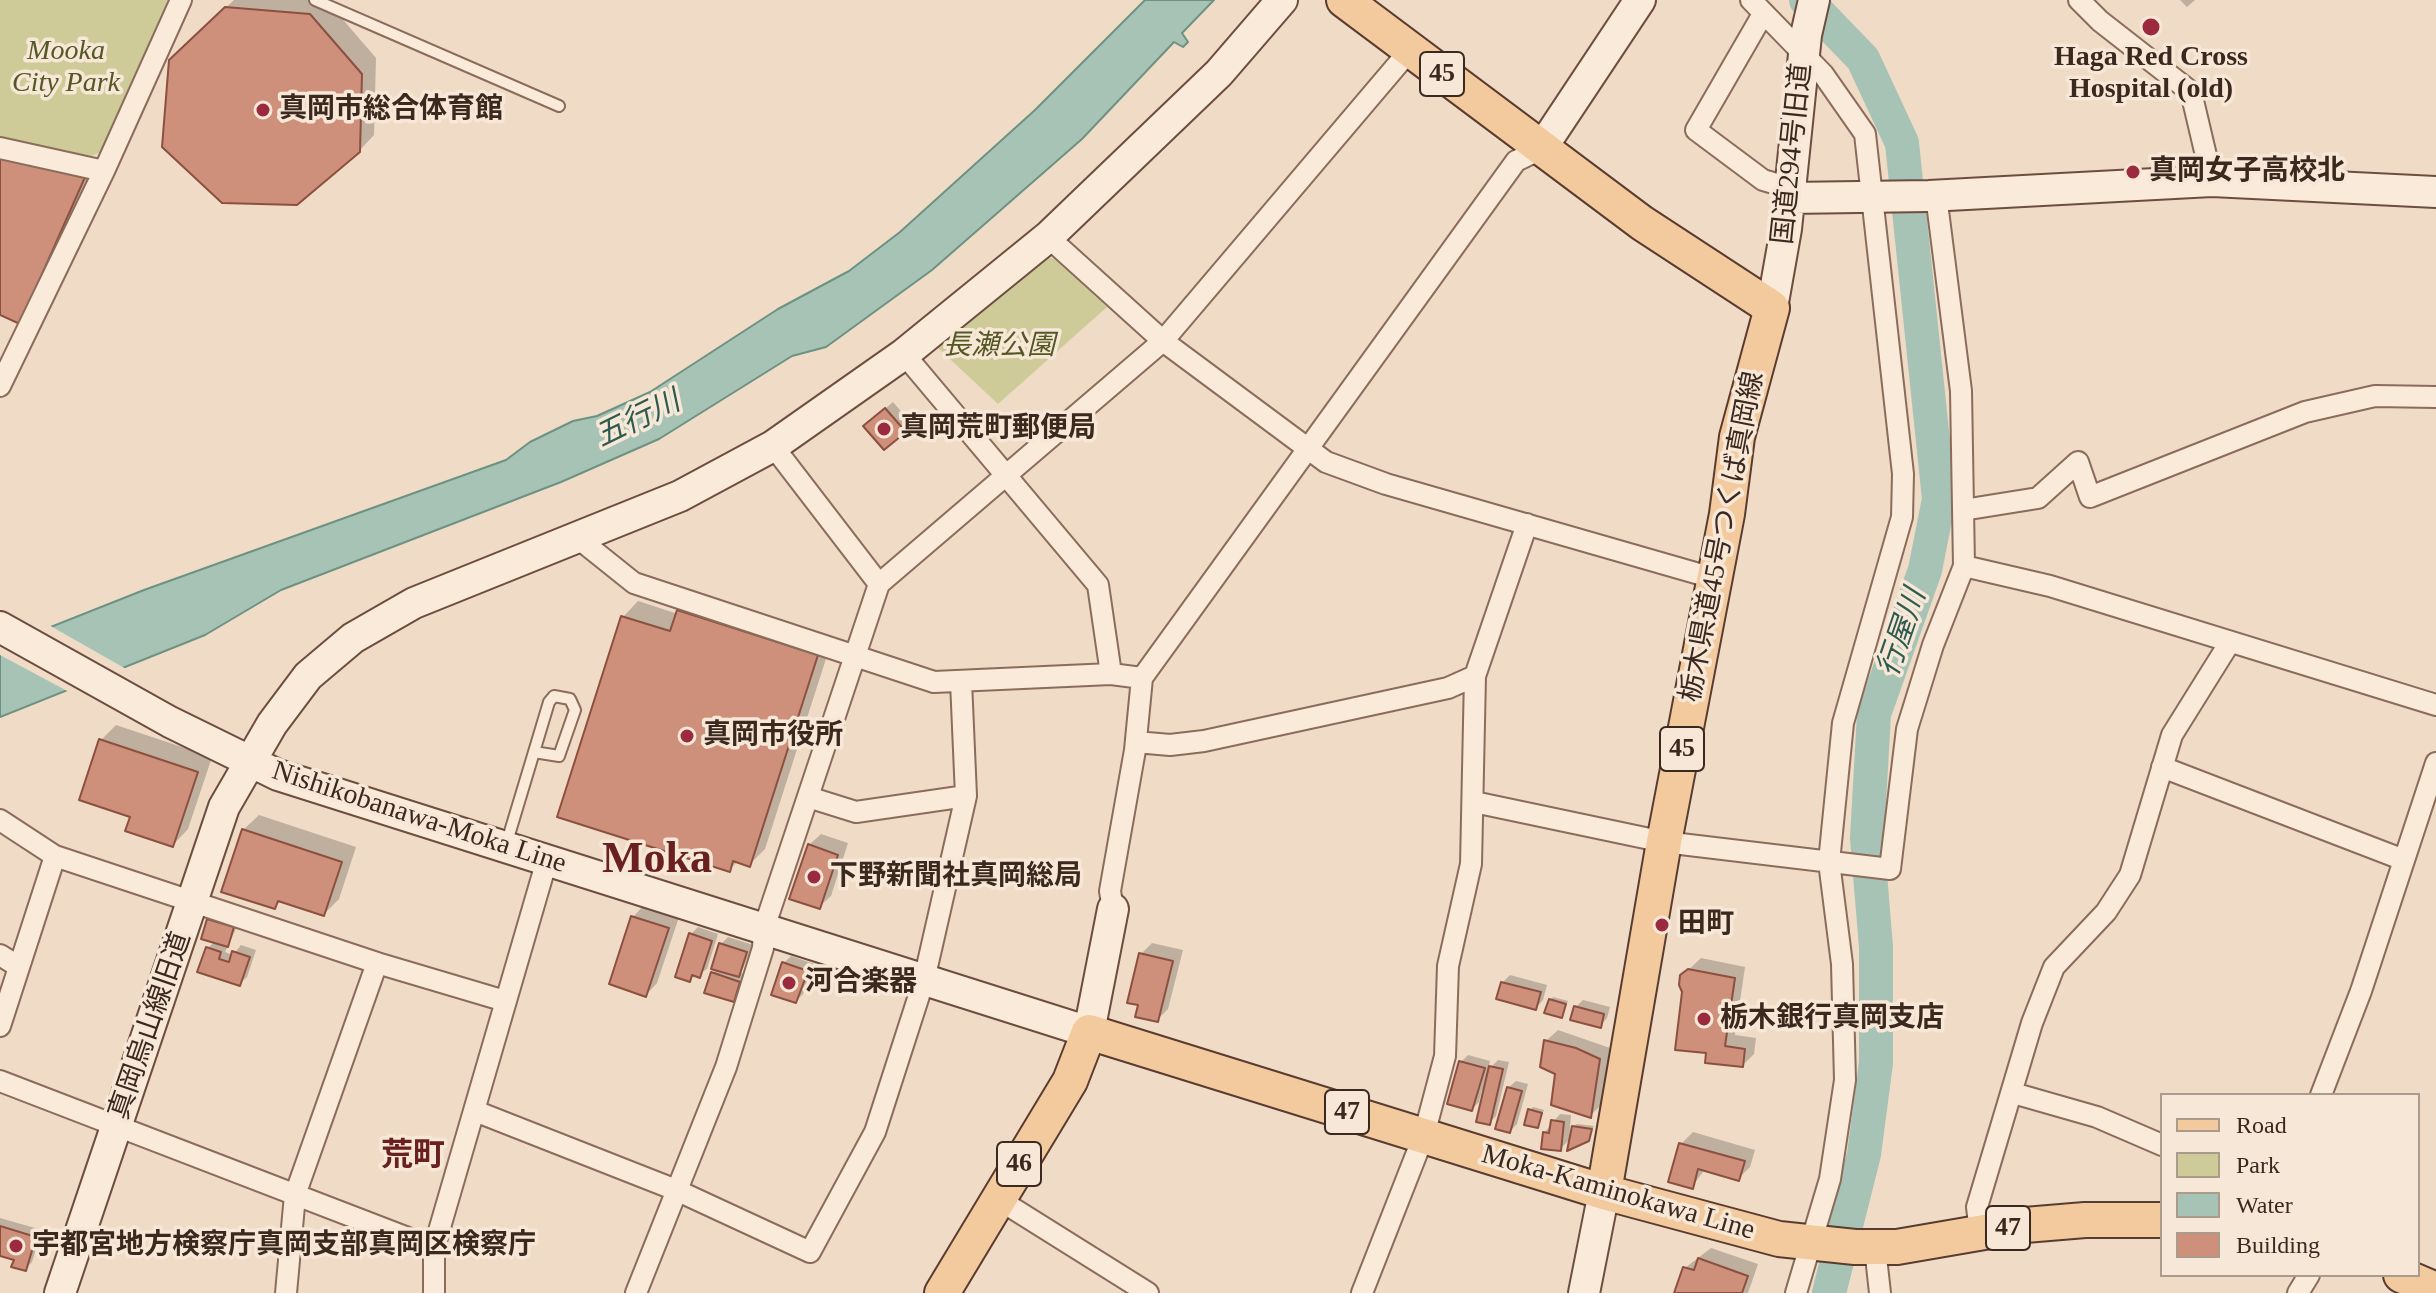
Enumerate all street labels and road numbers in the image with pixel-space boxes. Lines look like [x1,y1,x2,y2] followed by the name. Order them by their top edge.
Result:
[1420,52,1464,96] road number: 45
[1767,62,1819,246] street label: 国道294号旧道
[1674,369,1772,705] street label: 栃木県道45号つくば真岡線
[1660,727,1704,771] road number: 45
[268,755,570,881] street label: Nishikobanawa-Moka Line
[103,928,199,1124] street label: 真岡烏山線旧道
[1325,1090,1369,1134] road number: 47
[1478,1138,1758,1248] street label: Moka-Kaminokawa Line
[997,1142,1041,1186] road number: 46
[1986,1206,2030,1250] road number: 47

